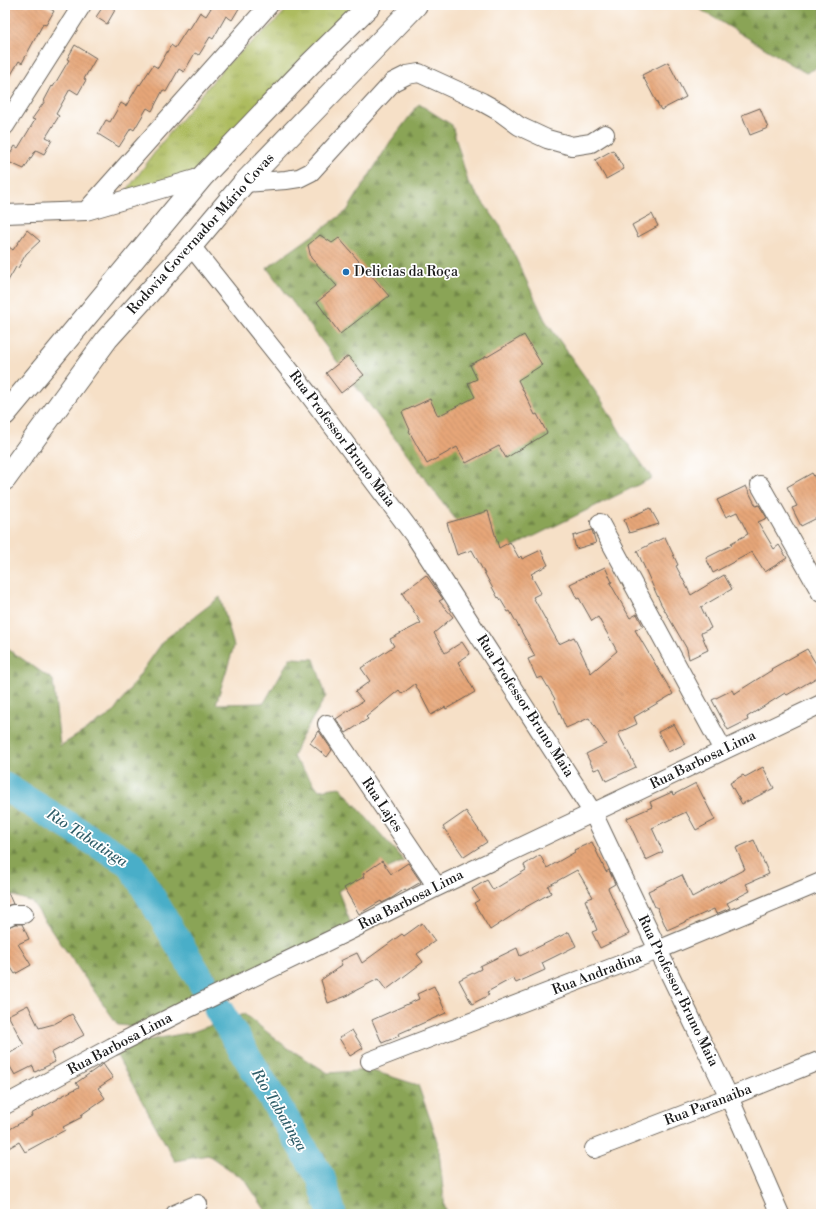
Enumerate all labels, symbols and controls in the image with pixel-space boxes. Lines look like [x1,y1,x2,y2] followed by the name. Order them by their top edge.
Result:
[124,150,278,318] street label: Rodovia Governador Mário Covas
[354,263,459,281] place label: Delicias da Roça
[341,267,351,277] marker: Delicias da Roça
[285,367,400,511] street label: Rua Professor Bruno Maia
[472,631,578,781] street label: Rua Professor Bruno Maia
[647,726,760,793] street label: Rua Barbosa Lima
[357,774,407,836] street label: Rua Lajes
[42,804,132,872] water label: Rio Tabatinga
[355,865,467,934] street label: Rua Barbosa Lima
[633,912,723,1070] street label: Rua Professor Bruno Maia
[550,948,645,999] street label: Rua Andradina
[65,1008,176,1079] street label: Rua Barbosa Lima
[246,1064,311,1155] water label: Rio Tabatinga
[662,1080,755,1130] street label: Rua Paranaiba

